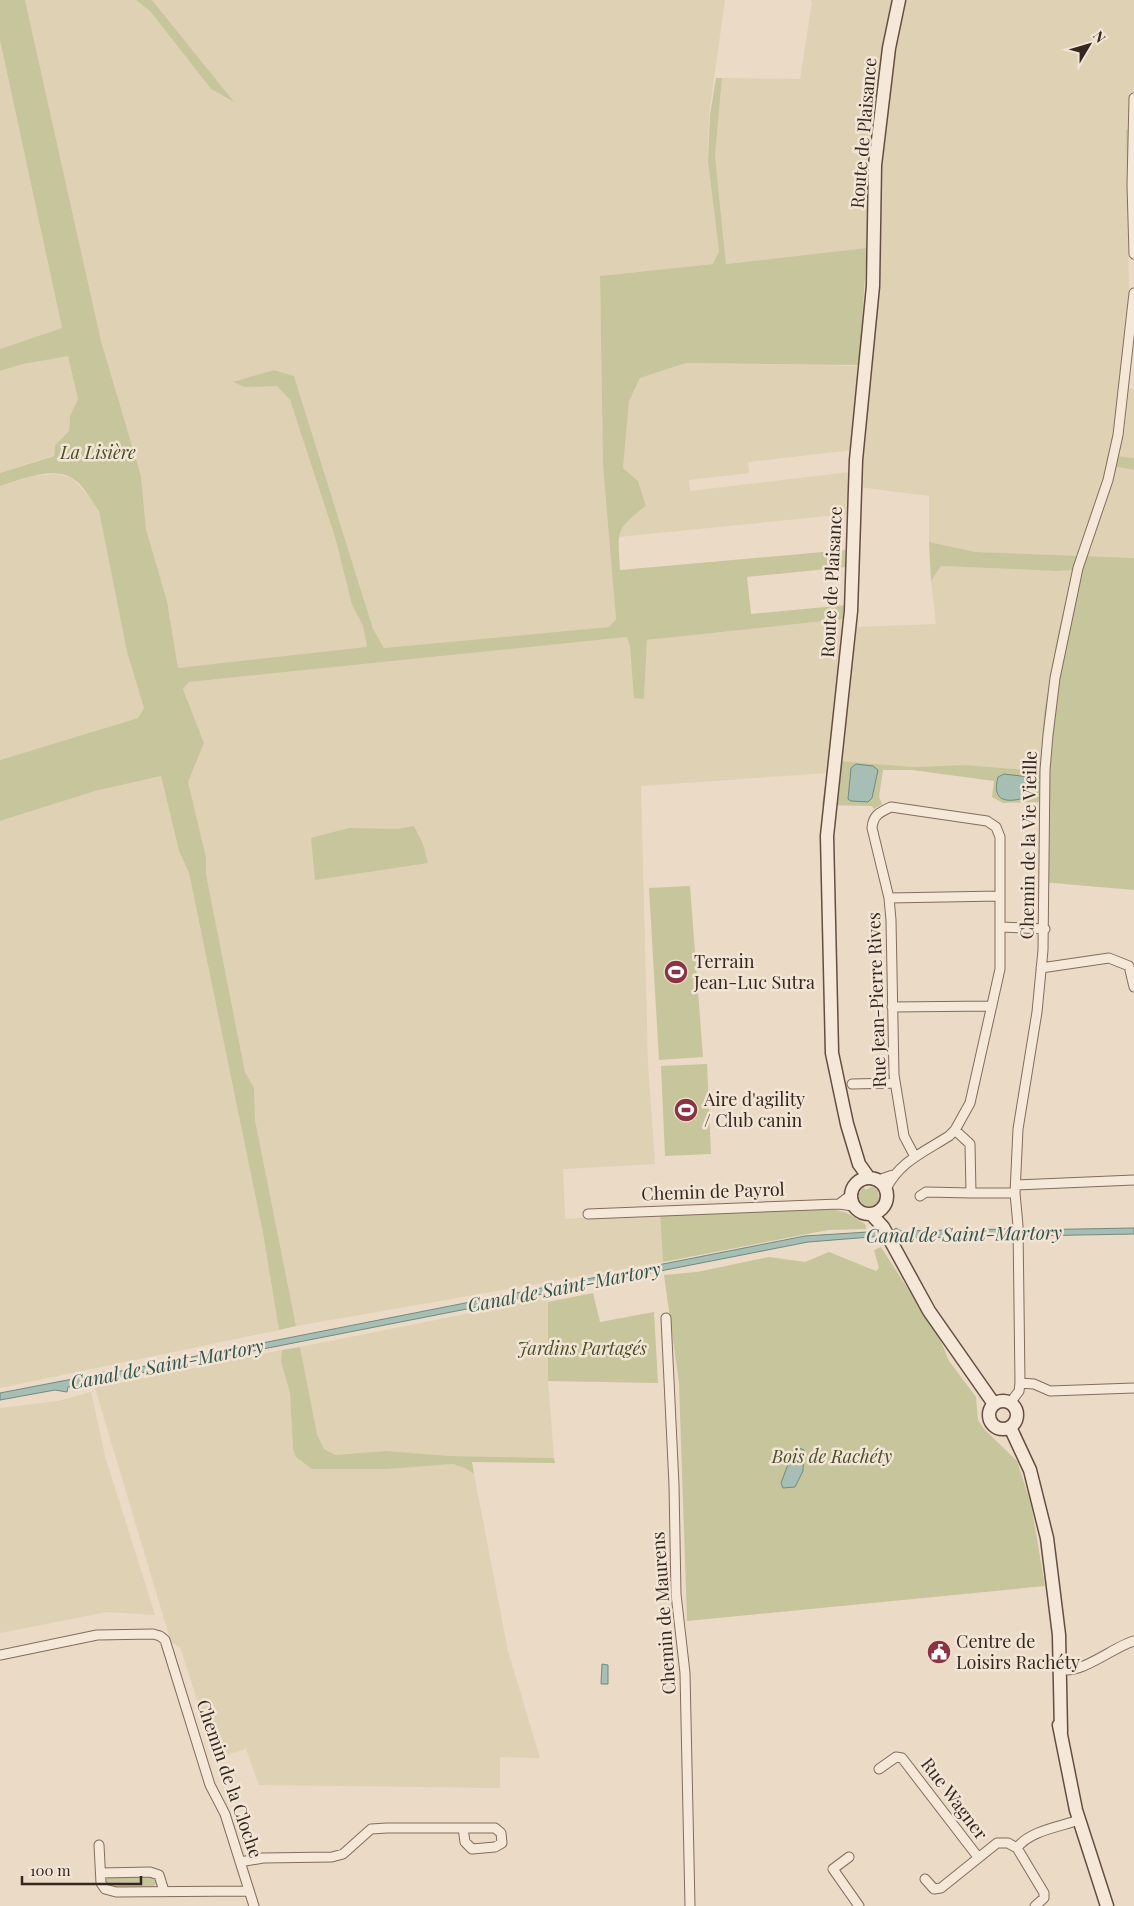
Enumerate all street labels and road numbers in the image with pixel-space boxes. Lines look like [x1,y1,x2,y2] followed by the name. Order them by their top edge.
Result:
[844,56,882,209] street label: Route de Plaisance
[815,506,847,658] street label: Route de Plaisance
[1014,750,1042,939] street label: Chemin de la Vie Vieille
[861,912,891,1088] street label: Rue Jean-Pierre Rives
[641,1177,785,1205] street label: Chemin de Payrol
[645,1531,681,1695] street label: Chemin de Maurens
[192,1696,268,1861] street label: Chemin de la Cloche
[916,1753,994,1844] street label: Rue Wagner

